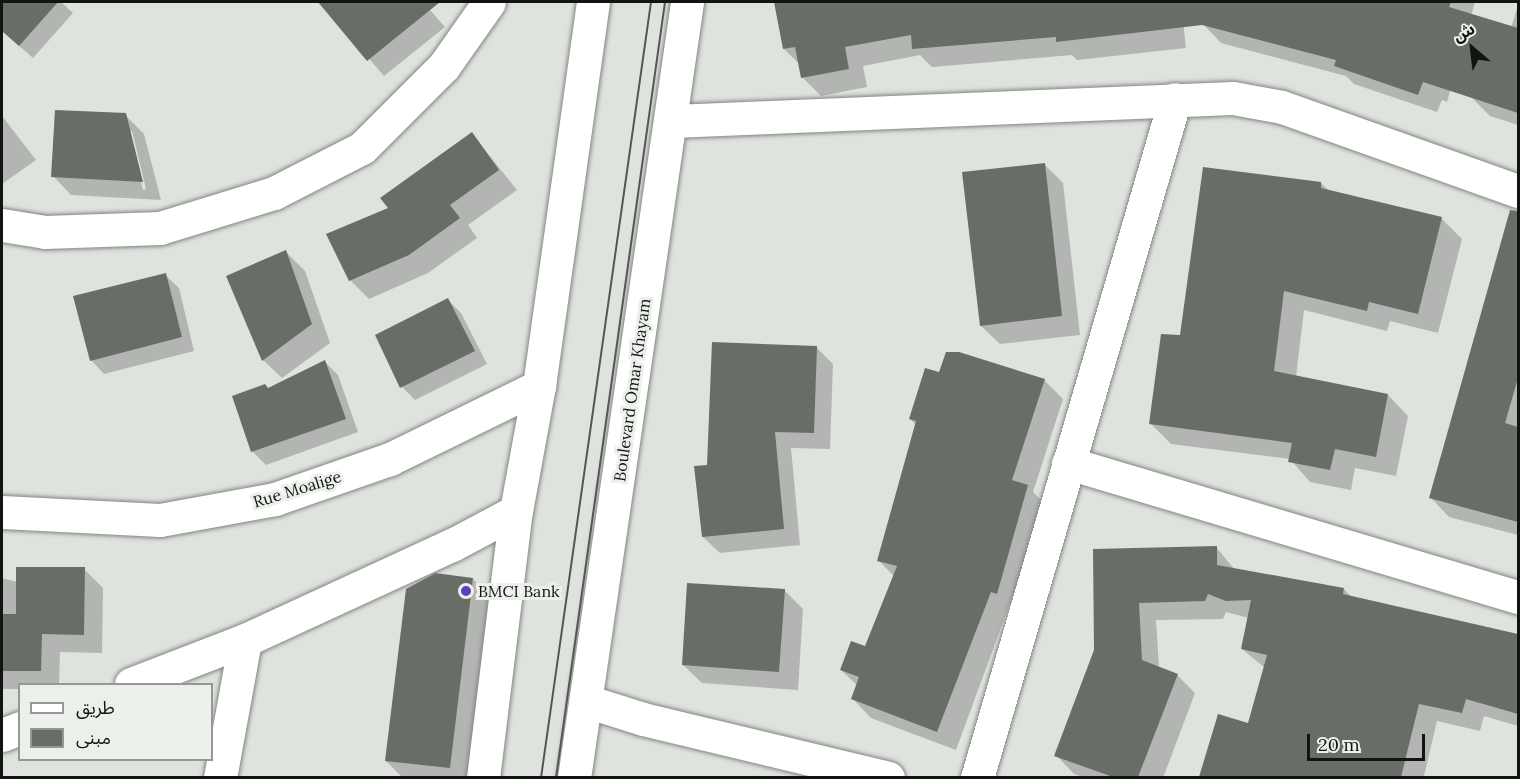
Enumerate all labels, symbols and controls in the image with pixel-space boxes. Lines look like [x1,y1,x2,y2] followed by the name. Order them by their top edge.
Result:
[1442,18,1502,78] north arrow
[1449,18,1478,46] text: ش
[610,297,654,483] street label: Boulevard Omar Khayam
[251,467,343,511] street label: Rue Moalige
[478,581,560,601] place label: BMCI Bank
[459,584,473,598] marker: BMCI Bank
[18,683,213,761] legend
[76,696,115,719] text: طريق
[1310,722,1428,760] scale bar
[76,726,111,749] text: مبنى
[1318,733,1360,756] text: 20 m

